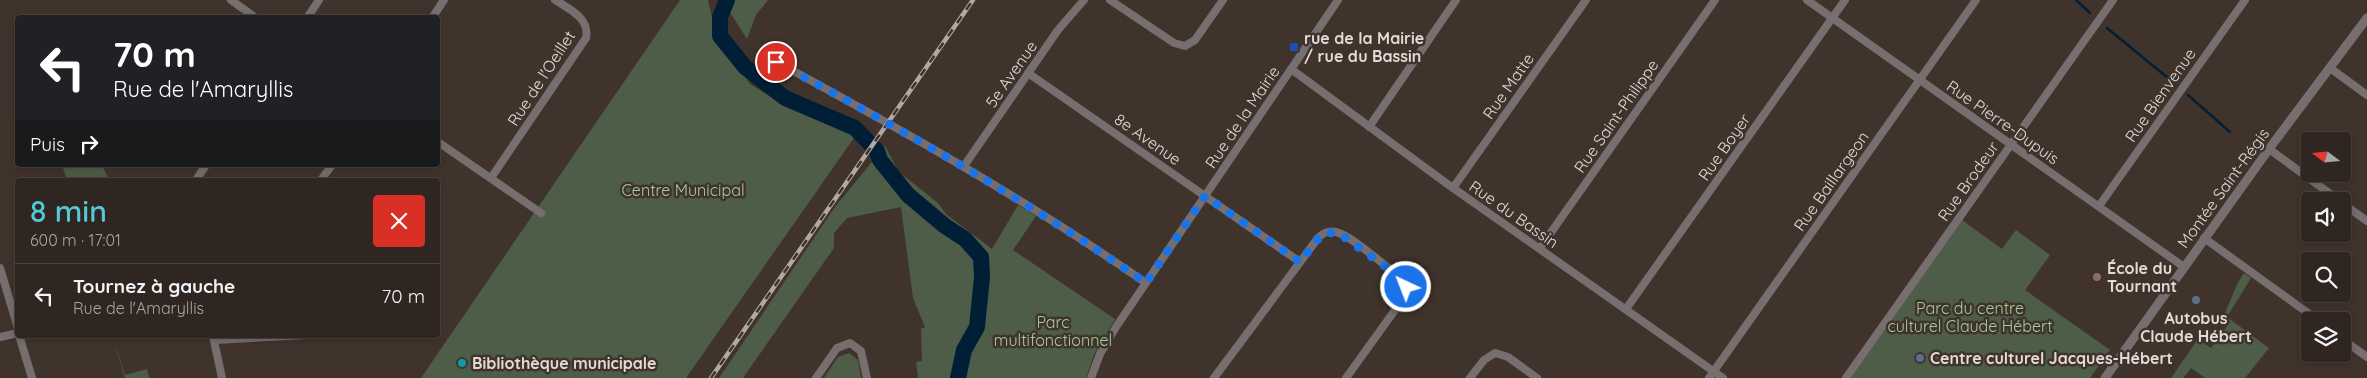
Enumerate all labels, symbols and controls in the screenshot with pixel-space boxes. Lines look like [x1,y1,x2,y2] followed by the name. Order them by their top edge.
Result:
[503,27,579,129] street label: Rue de l'Oeillet
[1304,28,1424,66] place label: rue de la Mairie / rue du Bassin
[113,32,196,76] text: 70 m
[30,35,95,100] icon: left
[981,37,1041,111] street label: 5e Avenue
[755,41,797,83] pin
[1288,41,1300,53] marker: rue de la Mairie / rue du Bassin
[2120,44,2200,146] street label: Rue Bienvenue
[762,48,790,76] icon: arrive
[1478,49,1538,123] street label: Rue Matte
[1569,56,1663,176] street label: Rue Saint-Philippe
[1200,62,1284,172] street label: Rue de la Mairie
[113,75,293,103] text: Rue de l'Amaryllis
[1943,76,2063,168] street label: Rue Pierre-Dupuis
[1111,109,1185,169] street label: 8e Avenue
[1694,110,1754,184] street label: Rue Boyer
[2173,124,2273,252] street label: Montée Saint-Régis
[1789,127,1873,235] street label: Rue Baillargeon
[75,130,103,158] icon: right
[30,132,65,156] text: Puis
[2301,132,2351,182] north arrow
[2301,132,2351,362] map controls
[1933,137,2003,225] street label: Rue Brodeur
[1466,176,1562,252] street label: Rue du Bassin
[621,180,745,200] park label: Centre Municipal
[30,192,107,230] text: 8 min
[2301,192,2351,242] button: sound
[373,195,425,247] button: close
[30,230,121,250] text: 600 m · 17:01
[2301,252,2351,302] button: search
[2107,258,2177,296] place label: École du Tournant
[1379,260,1431,312] position arrow
[2091,271,2103,283] marker: École du Tournant
[73,274,235,298] text: Tournez à gauche
[30,282,58,310] icon: left
[381,284,425,308] text: 70 m
[2190,294,2202,306] marker: Autobus Claude Hébert
[73,298,204,318] text: Rue de l'Amaryllis
[1887,298,2053,336] park label: Parc du centre culturel Claude Hébert
[2140,308,2252,346] place label: Autobus Claude Hébert
[994,312,1112,350] park label: Parc multifonctionnel
[2301,312,2351,362] button: layers
[1930,348,2173,368] place label: Centre culturel Jacques-Hébert
[1914,352,1926,364] marker: Centre culturel Jacques-Hébert
[472,353,656,373] place label: Bibliothèque municipale
[456,357,468,369] marker: Bibliothèque municipale

